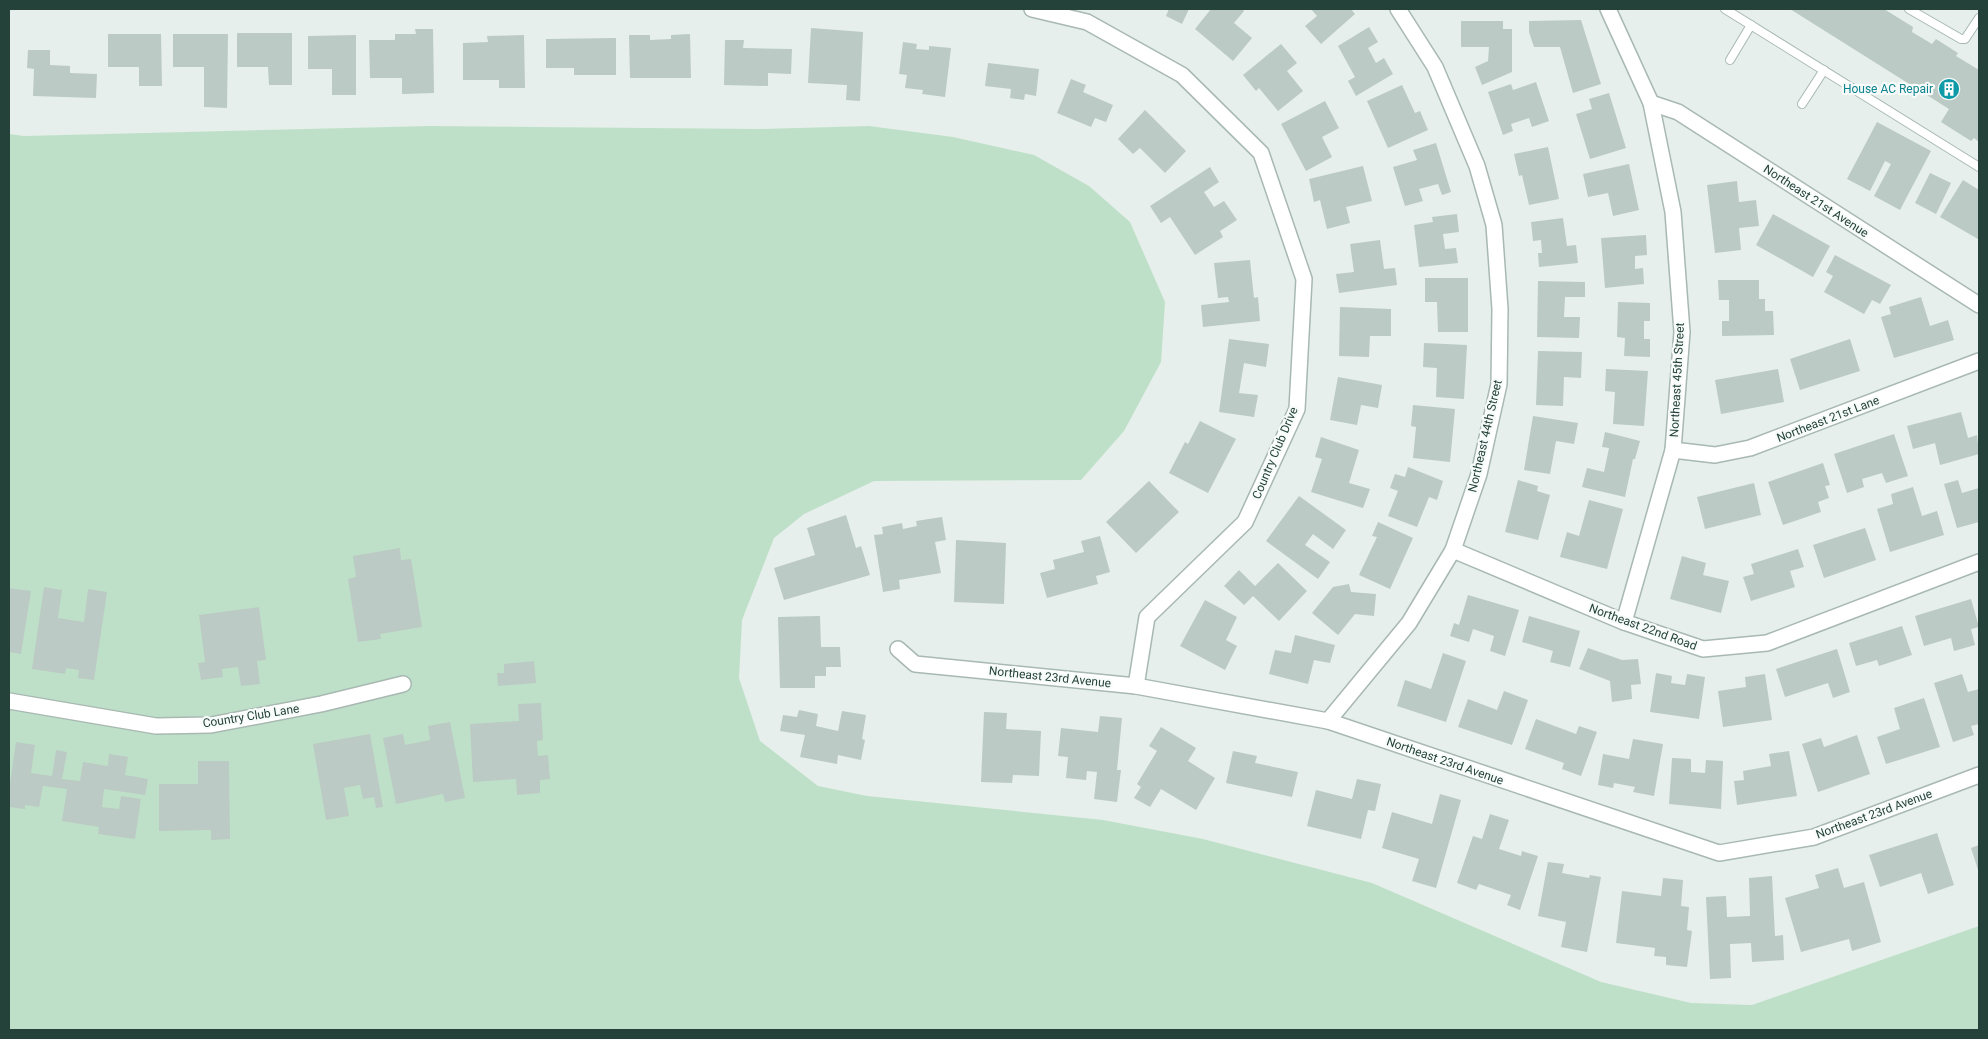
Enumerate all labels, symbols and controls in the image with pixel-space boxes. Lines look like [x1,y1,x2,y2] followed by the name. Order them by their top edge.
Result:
[1937,77,1961,101] building icon: House AC Repair
[1843,82,1933,96] place label: House AC Repair
[1761,162,1871,240] street label: Northeast 21st Avenue
[1667,322,1687,438] street label: Northeast 45th Street
[1465,378,1505,494] street label: Northeast 44th Street
[1775,393,1881,445] street label: Northeast 21st Lane
[1249,405,1301,501] street label: Country Club Drive
[1587,601,1699,653] street label: Northeast 22nd Road
[988,664,1112,690] street label: Northeast 23rd Avenue
[202,701,300,731] street label: Country Club Lane
[1385,734,1505,788] street label: Northeast 23rd Avenue
[1814,786,1934,842] street label: Northeast 23rd Avenue

